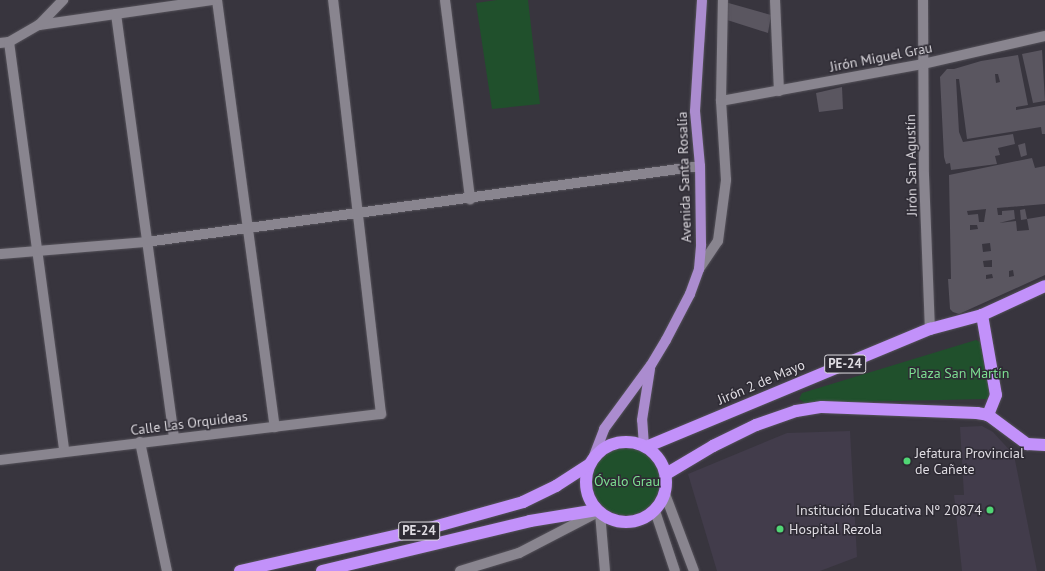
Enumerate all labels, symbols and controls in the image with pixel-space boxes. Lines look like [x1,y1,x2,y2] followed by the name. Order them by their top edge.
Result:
[828,39,934,75] street label: Jirón Miguel Grau
[673,111,695,243] street label: Avenida Santa Rosalía
[902,114,920,216] street label: Jirón San Agustín
[824,353,866,375] road number: PE-24
[715,356,807,408] street label: Jirón 2 de Mayo
[909,365,1009,381] park label: Plaza San Martín
[129,407,249,439] street label: Calle Las Orquideas
[915,445,1024,478] place label: Jefatura Provincial de Cañete
[902,456,912,466] marker: Jefatura Provincial de Cañete
[594,473,660,489] park label: Óvalo Grau
[796,502,982,518] place label: Institución Educativa Nº 20874
[985,505,995,515] marker: Institución Educativa Nº 20874
[398,520,440,542] road number: PE-24
[789,521,882,537] place label: Hospital Rezola
[774,523,786,535] marker: Hospital Rezola

